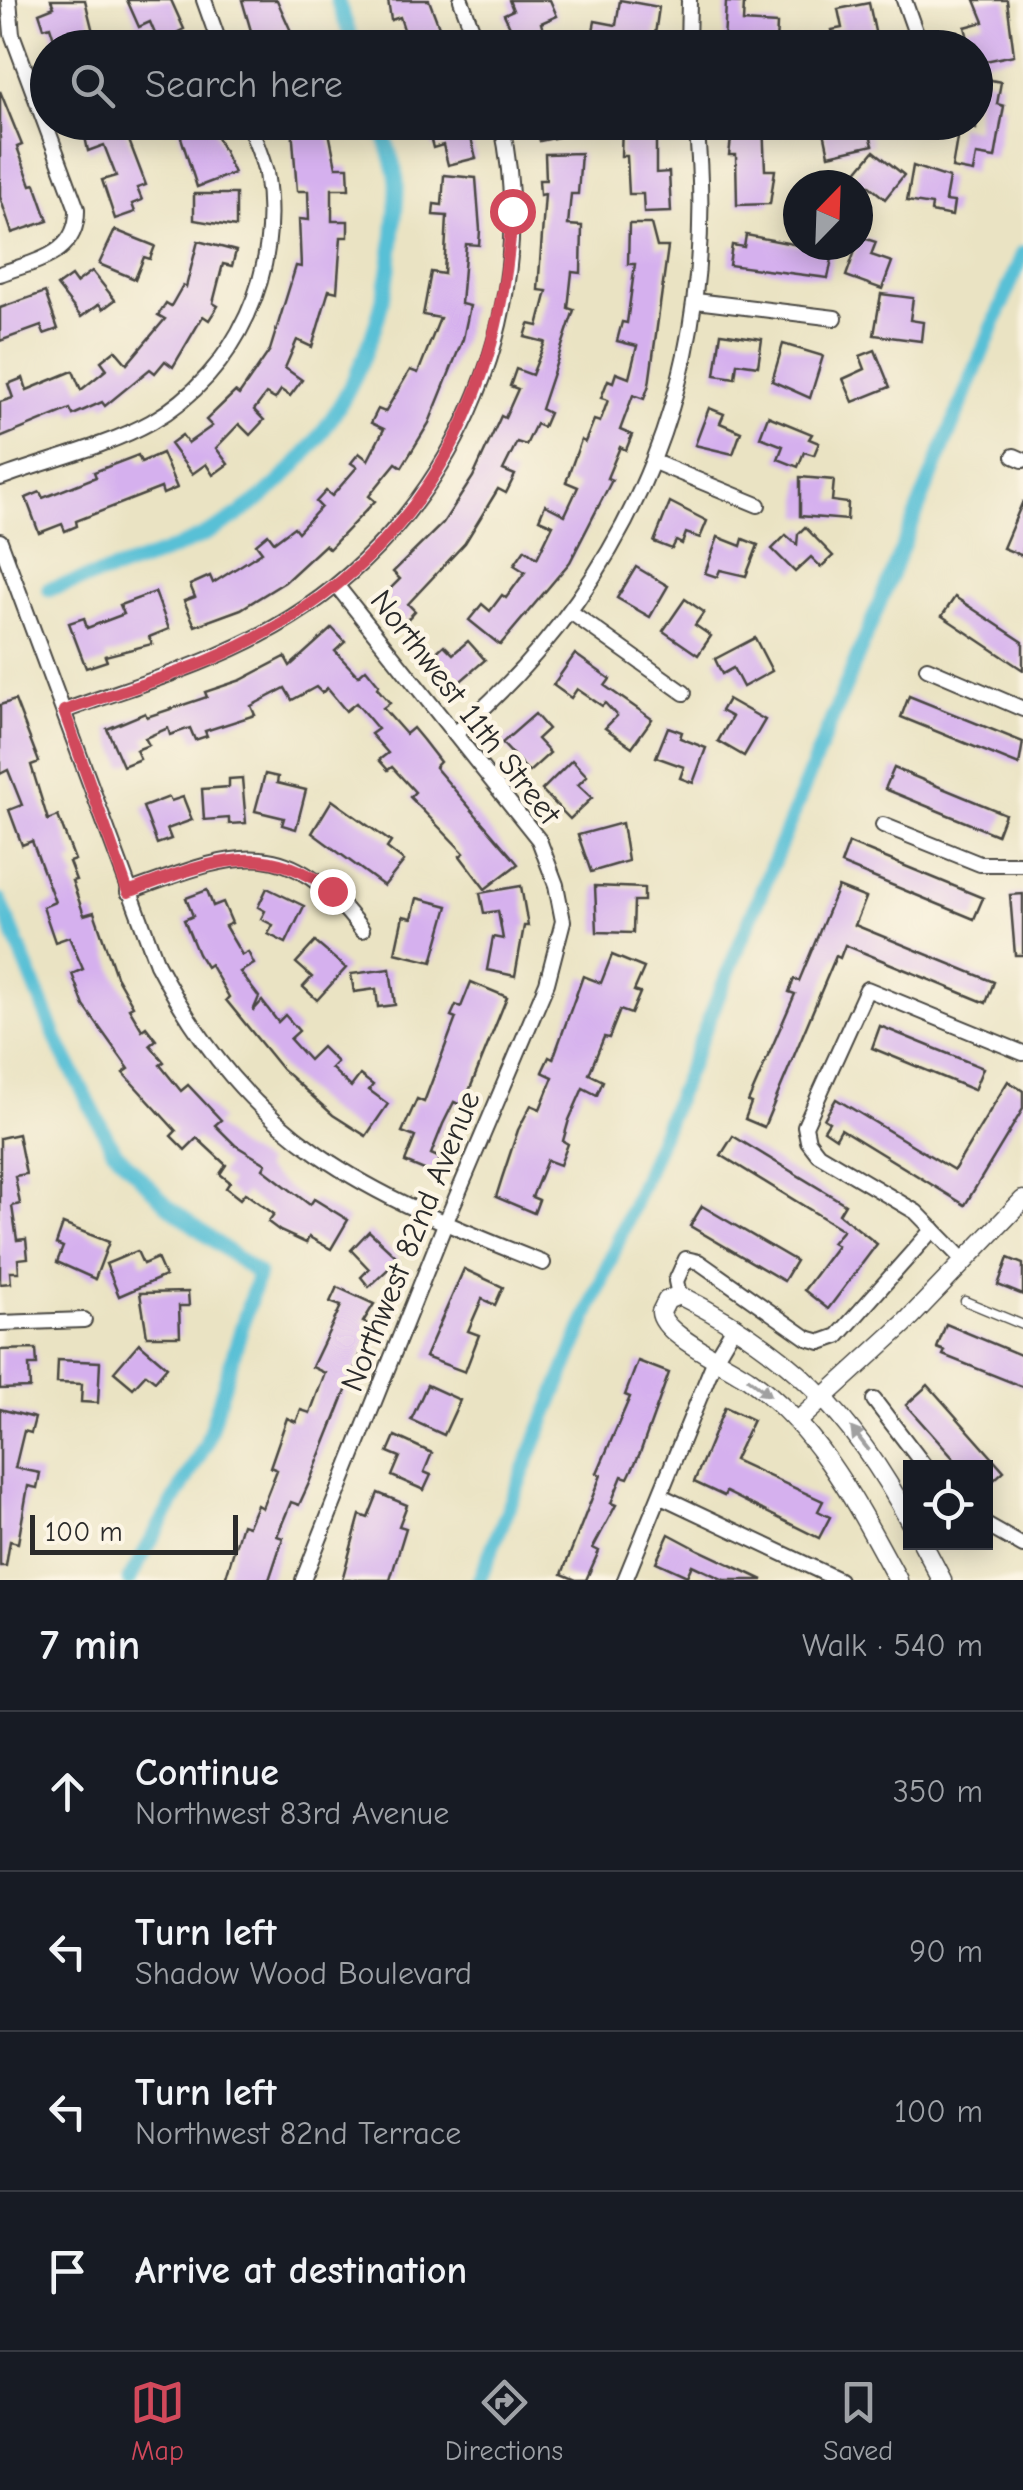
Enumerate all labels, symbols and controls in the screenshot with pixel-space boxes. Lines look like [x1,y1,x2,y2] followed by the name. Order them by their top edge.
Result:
[30,30,993,140] search box
[65,58,120,113] icon: search
[145,63,343,107] text: Search here
[783,170,873,260] north arrow
[490,189,536,235] route start
[363,583,569,833] street label: Northwest 11th Street
[310,869,356,915] route end
[333,1086,488,1397] street label: Northwest 82nd Avenue
[746,1376,772,1397] one-way arrow
[850,1426,871,1452] one-way arrow
[903,1460,993,1550] map controls
[903,1460,993,1550] button: locate
[30,1510,238,1554] scale bar
[45,1516,123,1548] text: 100 m
[40,1621,140,1670] text: 7 min
[802,1627,983,1664] text: Walk · 540 m
[135,1751,279,1795] text: Continue
[40,1764,95,1819] icon: ahead
[893,1773,983,1810] text: 350 m
[135,1795,449,1832] text: Northwest 83rd Avenue
[135,1911,276,1955] text: Turn left
[40,1924,95,1979] icon: left
[909,1933,983,1970] text: 90 m
[135,1955,472,1992] text: Shadow Wood Boulevard
[135,2071,276,2115] text: Turn left
[40,2084,95,2139] icon: left
[894,2093,983,2130] text: 100 m
[135,2115,461,2152] text: Northwest 82nd Terrace
[40,2244,95,2299] icon: arrive
[135,2249,467,2293] text: Arrive at destination
[130,2375,185,2467] tab: Map
[445,2375,563,2467] tab: Directions
[823,2375,893,2467] tab: Saved

